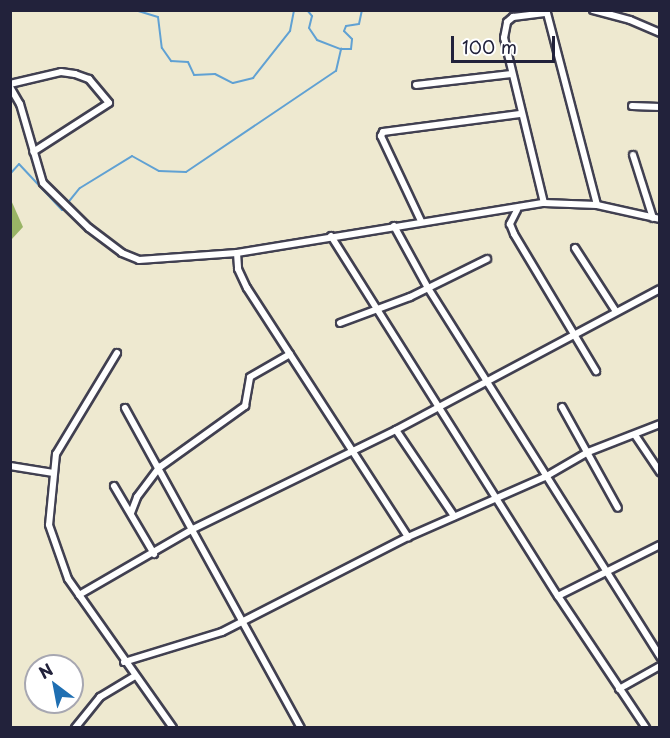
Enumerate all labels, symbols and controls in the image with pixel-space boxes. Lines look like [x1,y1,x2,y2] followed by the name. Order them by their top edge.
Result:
[454,24,558,62] scale bar
[462,33,517,60] text: 100 m
[24,654,84,714] north arrow
[34,657,57,684] text: N

